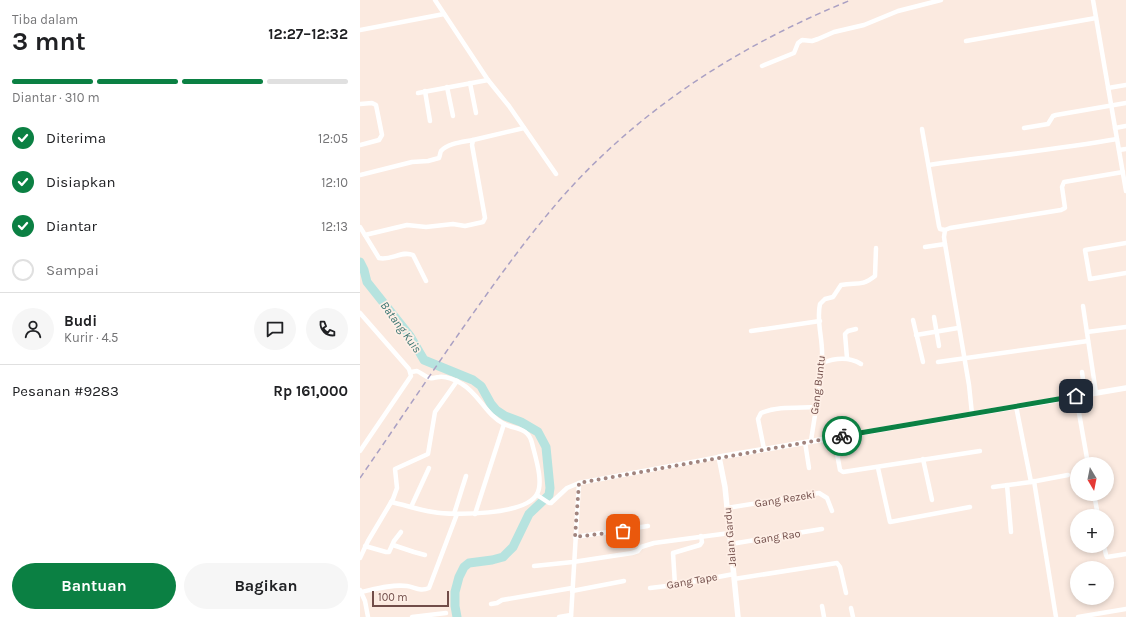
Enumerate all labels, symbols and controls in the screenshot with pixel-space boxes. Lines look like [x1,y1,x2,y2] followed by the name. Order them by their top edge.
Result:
[12,12,78,27] text: Tiba dalam
[268,25,348,43] text: 12:27–12:32
[12,26,86,57] text: 3 mnt
[12,90,100,105] text: Diantar · 310 m
[12,127,34,149] icon: check
[46,129,106,147] text: Diterima
[318,131,348,146] text: 12:05
[12,171,34,193] icon: check
[46,173,116,191] text: Disiapkan
[321,175,348,190] text: 12:10
[12,215,34,237] icon: check
[46,217,97,235] text: Diantar
[321,219,348,234] text: 12:13
[46,261,99,279] text: Sampai
[378,299,425,356] water label: Batang Kuis
[12,308,54,350] button: person
[254,308,296,350] button: chat
[306,308,348,350] button: phone
[64,312,97,330] text: Budi
[64,330,118,345] text: Kurir · 4.5
[808,355,828,415] street label: Gang Buntu
[1059,379,1093,413] pin
[12,382,119,400] text: Pesanan #9283
[273,382,348,400] text: Rp 161,000
[1065,385,1087,407] icon: home
[822,416,862,456] courier
[831,425,853,447] icon: bike
[1070,457,1114,501] north arrow
[1070,457,1114,605] map controls
[754,488,816,510] street label: Gang Rezeki
[721,507,739,567] street label: Jalan Gardu
[1070,509,1114,553] button: +
[606,514,640,548] pin
[612,520,634,542] icon: bag
[753,527,801,547] street label: Gang Rao
[1070,561,1114,605] button: −
[12,563,176,609] button: Bantuan
[184,563,348,609] button: Bagikan
[666,570,719,592] street label: Gang Tape
[372,589,449,608] scale bar
[378,591,408,604] text: 100 m

